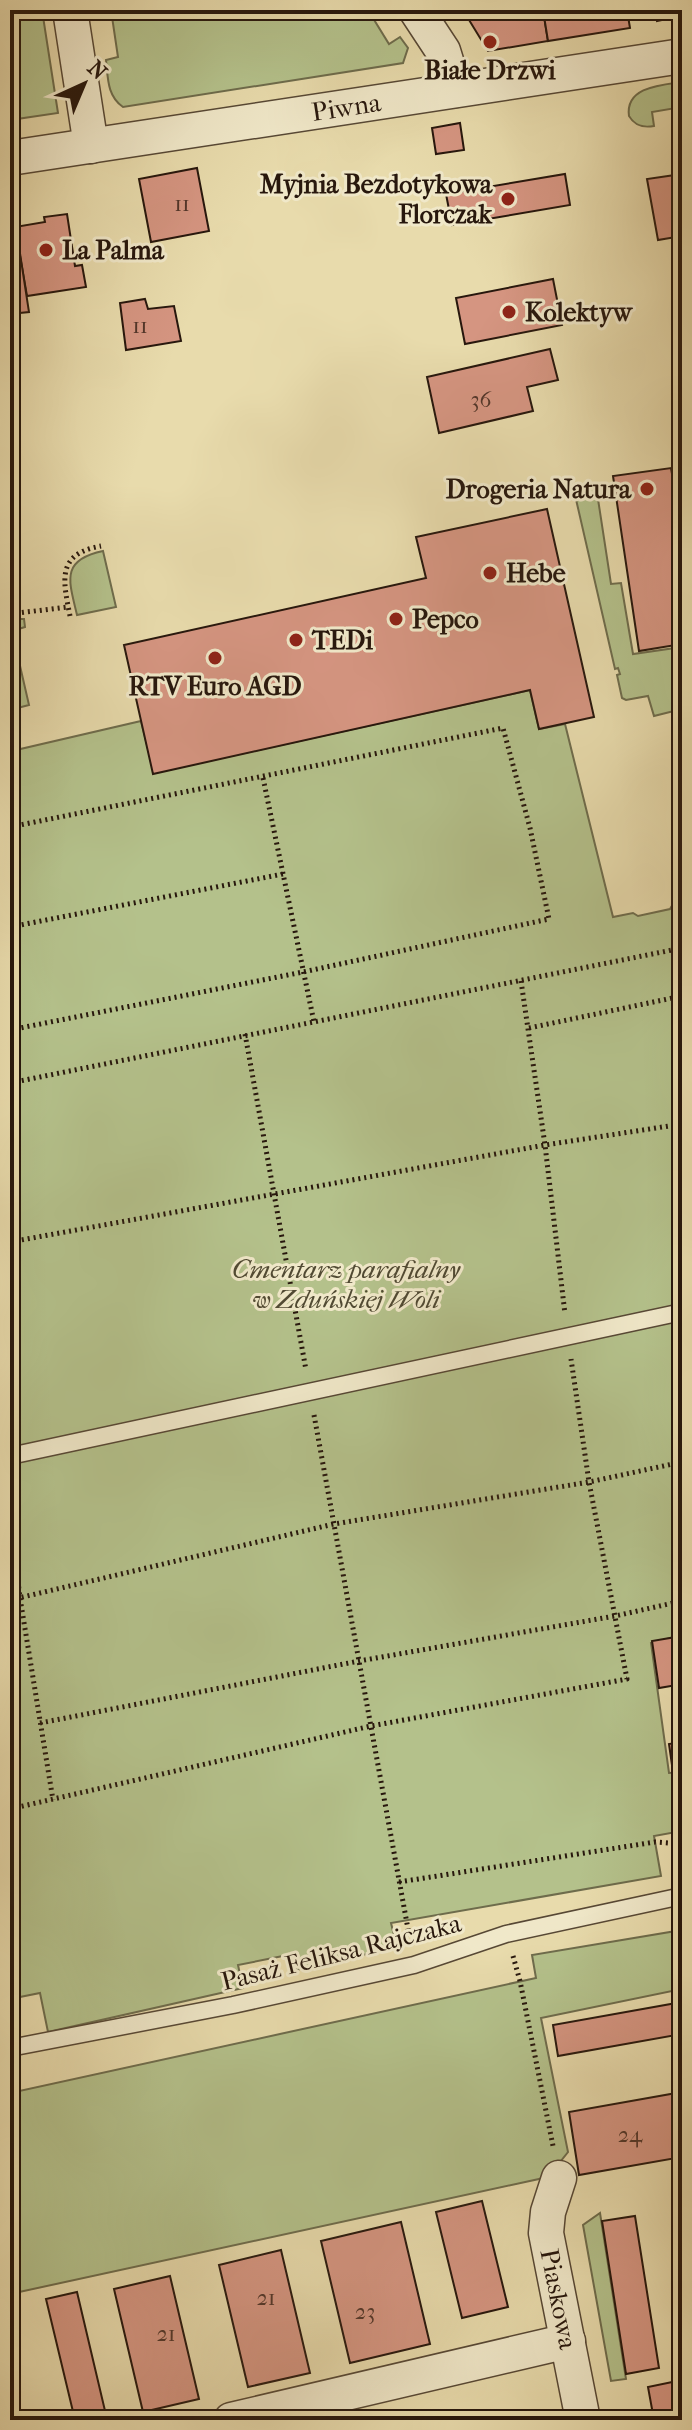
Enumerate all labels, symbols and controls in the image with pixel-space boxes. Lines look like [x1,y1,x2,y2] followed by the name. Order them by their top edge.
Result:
[481,33,499,51] marker: Białe Drzwi
[44,44,124,124] north arrow
[82,55,112,86] text: N
[424,55,556,86] place label: Białe Drzwi
[310,87,384,128] street label: Piwna
[260,169,494,230] place label: Myjnia Bezdotykowa Florczak
[499,190,517,208] marker: Myjnia Bezdotykowa Florczak
[174,191,190,217] house number: 11
[62,235,165,266] place label: La Palma
[37,241,55,259] marker: La Palma
[525,297,634,328] place label: Kolektyw
[500,303,518,321] marker: Kolektyw
[132,313,148,339] house number: 11
[471,387,492,413] house number: 36
[446,474,632,505] place label: Drogeria Natura
[638,480,656,498] marker: Drogeria Natura
[506,558,566,589] place label: Hebe
[481,564,499,582] marker: Hebe
[412,604,479,635] place label: Pepco
[387,610,405,628] marker: Pepco
[311,625,373,656] place label: TEDi
[287,631,305,649] marker: TEDi
[206,649,224,667] marker: RTV Euro AGD
[129,671,302,702] place label: RTV Euro AGD
[232,1254,461,1315] park label: Cmentarz parafialny w Zduńskiej Woli
[218,1907,465,1997] street label: Pasaż Feliksa Rajczaka
[618,2122,643,2148] house number: 24
[533,2246,584,2353] street label: Piaskowa
[256,2285,276,2311] house number: 21
[355,2299,375,2325] house number: 23
[156,2321,176,2347] house number: 21

